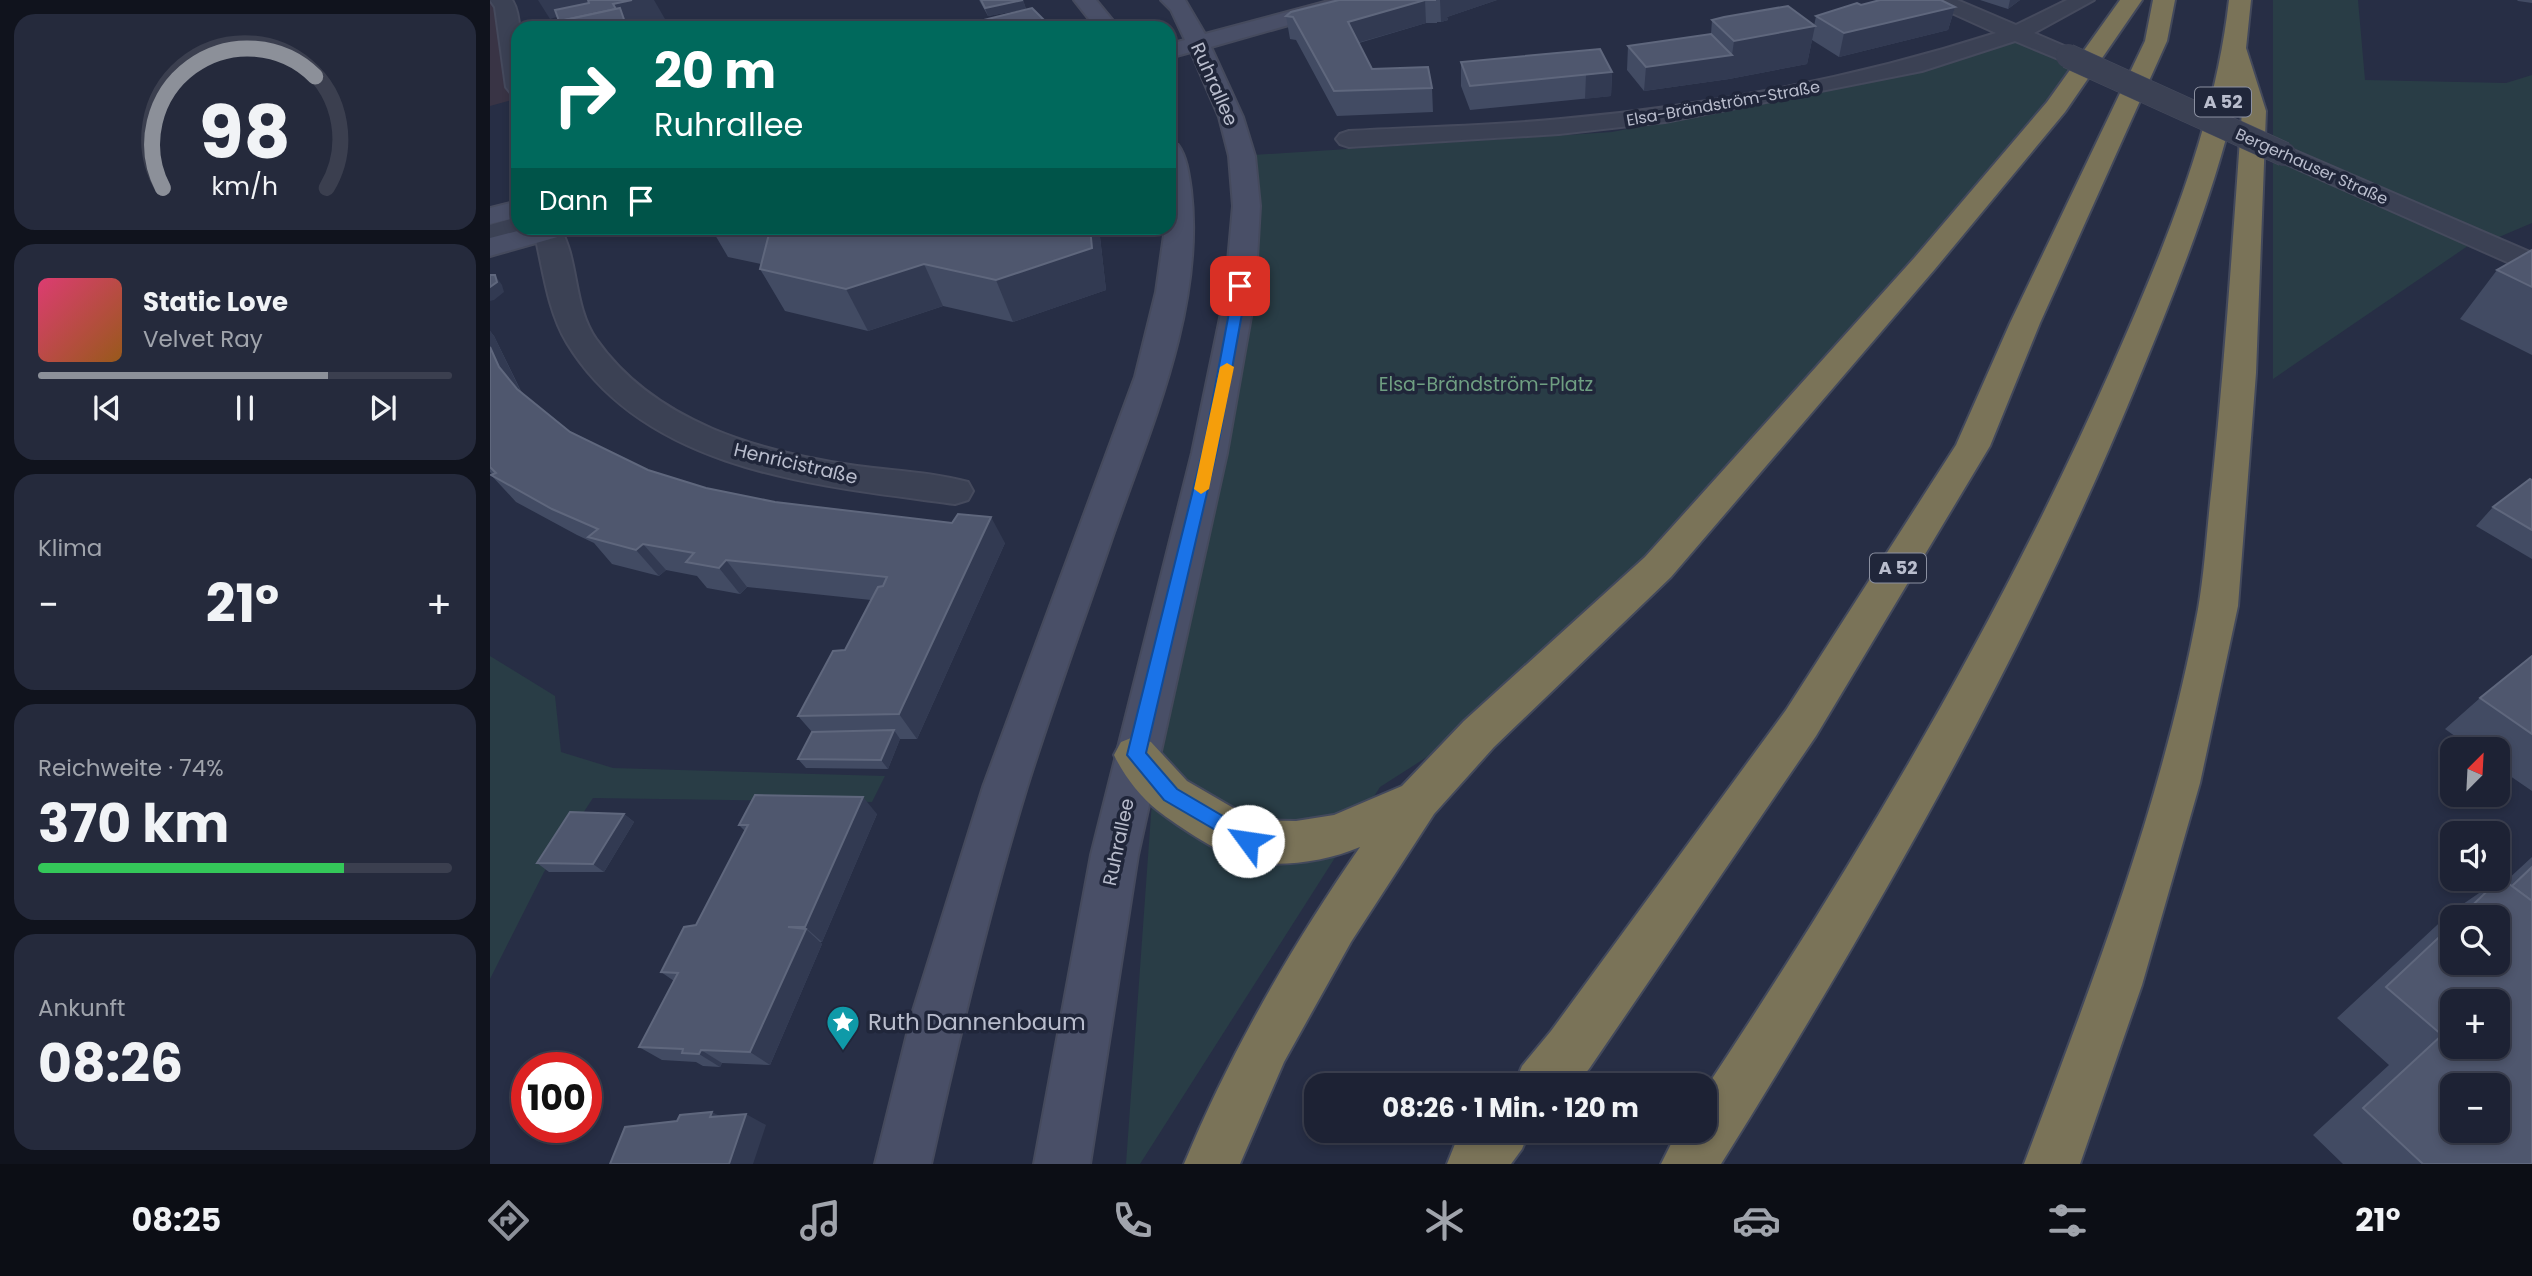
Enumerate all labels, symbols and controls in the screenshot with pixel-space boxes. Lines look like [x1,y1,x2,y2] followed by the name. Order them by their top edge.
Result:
[654,37,776,105] text: 20 m
[1184,38,1245,130] street label: Ruhrallee
[539,49,630,140] icon: right
[1624,75,1822,132] street label: Elsa-Brändström-Straße
[199,82,291,183] text: 98
[2195,88,2251,116] road number: A 52
[654,102,803,147] text: Ruhrallee
[2232,122,2392,211] street label: Bergerhauser Straße
[212,169,278,204] text: km/h
[622,182,660,220] icon: arrive
[539,183,608,219] text: Dann
[1210,256,1270,316] pin
[1221,267,1259,305] icon: arrive
[143,284,288,320] text: Static Love
[143,323,263,355] text: Velvet Ray
[1379,371,1593,398] park label: Elsa-Brändström-Platz
[88,389,126,427] icon: previous
[226,389,264,427] icon: pause
[364,389,402,427] icon: next
[731,436,861,491] street label: Henricistraße
[38,532,102,564] text: Klima
[1870,554,1926,582] road number: A 52
[206,567,279,640] text: 21°
[38,578,59,631] text: −
[426,578,452,631] text: +
[2440,737,2510,807] north arrow
[2440,737,2510,1143] map controls
[38,752,224,784] text: Reichweite · 74%
[38,787,229,860] text: 370 km
[1096,796,1141,888] street label: Ruhrallee
[1211,804,1285,878] position arrow
[2440,821,2510,891] button: sound
[2440,905,2510,975] button: search
[2440,989,2510,1059] button: +
[38,992,125,1024] text: Ankunft
[824,1003,862,1052] place icon: Ruth Dannenbaum
[868,1006,1086,1038] place label: Ruth Dannenbaum
[38,1027,183,1100] text: 08:26
[511,1052,602,1143] speed limit sign: 100
[2440,1073,2510,1143] button: −
[1382,1090,1639,1126] text: 08:26 · 1 Min. · 120 m
[484,1196,533,1245] icon: directions
[796,1196,845,1245] icon: music
[1108,1196,1157,1245] icon: phone
[1420,1196,1469,1245] icon: climate
[1732,1196,1781,1245] icon: car
[2043,1196,2092,1245] icon: filters
[131,1197,221,1242] text: 08:25
[2355,1197,2400,1242] text: 21°

